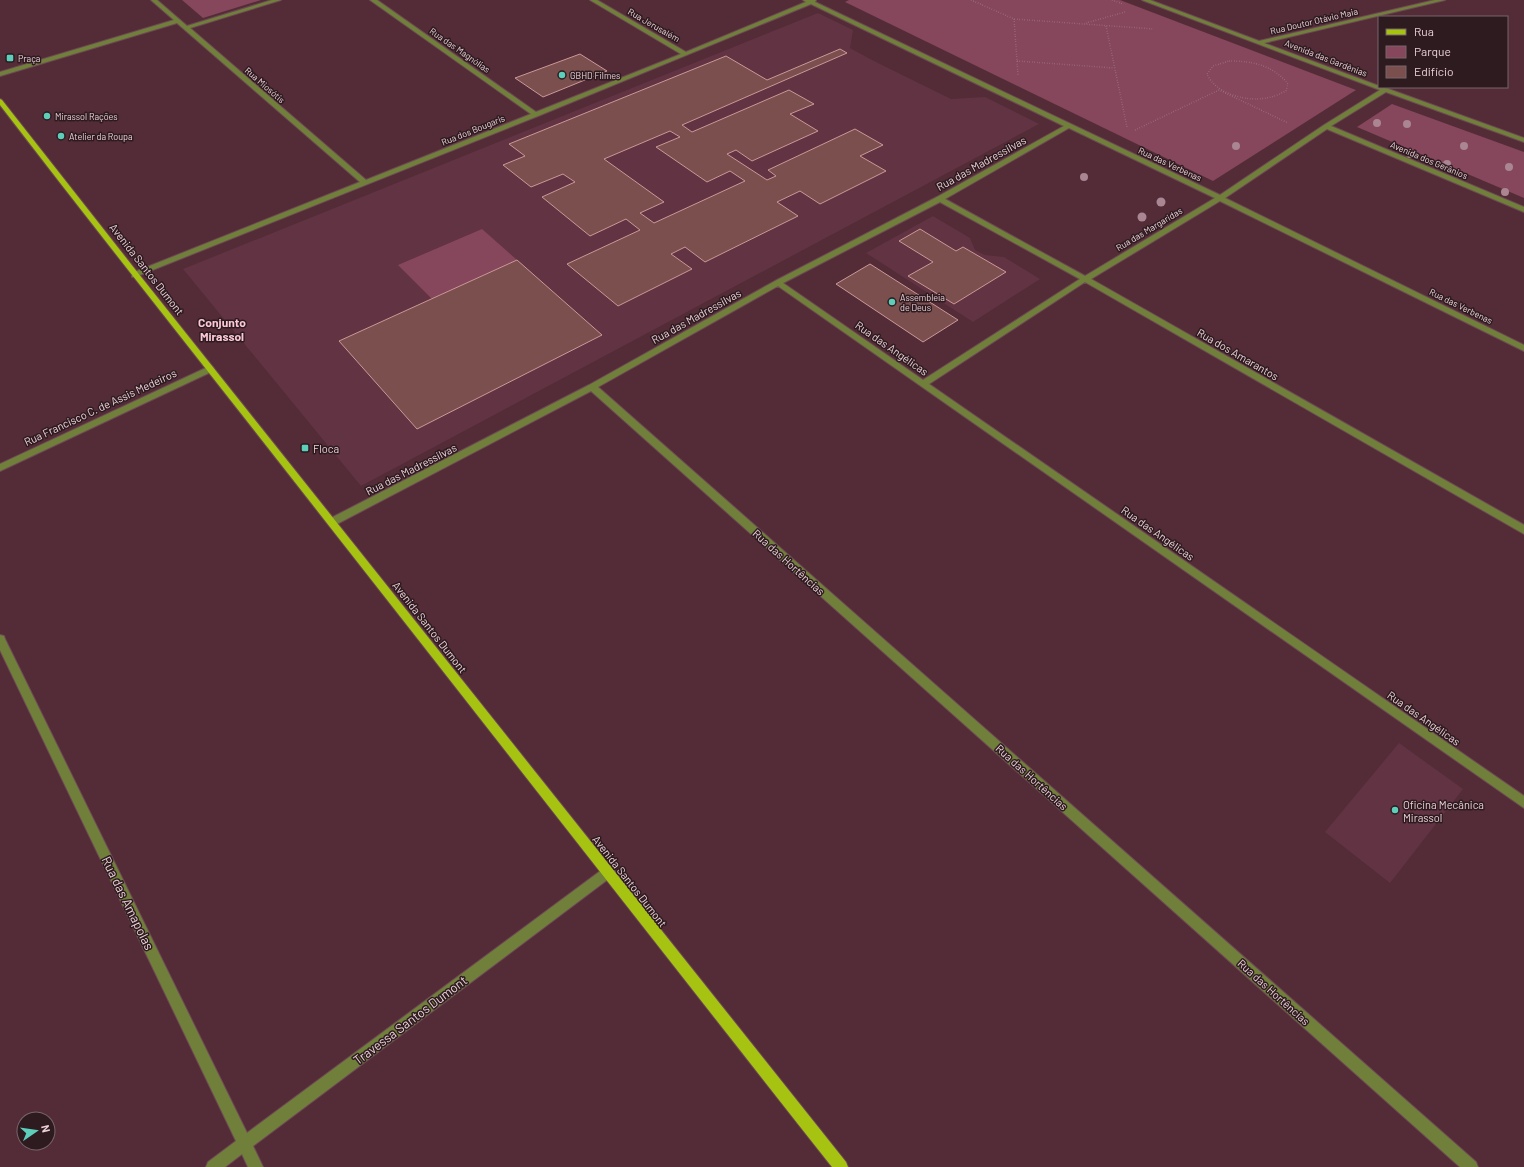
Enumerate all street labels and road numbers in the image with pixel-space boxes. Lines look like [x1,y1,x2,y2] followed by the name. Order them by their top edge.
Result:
[626,6,682,44] street label: Rua Jerusalém
[1269,6,1359,36] street label: Rua Doutor Otávio Maia
[428,25,492,75] street label: Rua das Magnólias
[1283,37,1369,79] street label: Avenida das Gardênias
[243,65,287,105] street label: Rua Miosótis
[440,112,506,148] street label: Rua dos Bougaris
[934,133,1028,193] street label: Rua das Madressilvas
[1389,139,1469,181] street label: Avenida dos Gerânios
[1137,144,1203,184] street label: Rua das Verbenas
[1114,205,1184,253] street label: Rua das Margaridas
[107,221,187,317] street label: Avenida Santos Dumont
[649,286,743,346] street label: Rua das Madressilvas
[1428,286,1494,326] street label: Rua das Verbenas
[853,318,931,378] street label: Rua das Angélicas
[1195,325,1281,383] street label: Rua dos Amarantos
[22,366,178,448] street label: Rua Francisco C. de Assis Medeiros
[363,440,459,498] street label: Rua das Madressilvas
[1119,503,1197,563] street label: Rua das Angélicas
[751,526,827,598] street label: Rua das Hortências
[390,579,470,675] street label: Avenida Santos Dumont
[1385,688,1463,748] street label: Rua das Angélicas
[994,741,1070,813] street label: Rua das Hortências
[590,833,670,929] street label: Avenida Santos Dumont
[98,854,158,952] street label: Rua das Amapolas
[1236,956,1312,1028] street label: Rua das Hortências
[350,972,470,1068] street label: Travessa Santos Dumont

